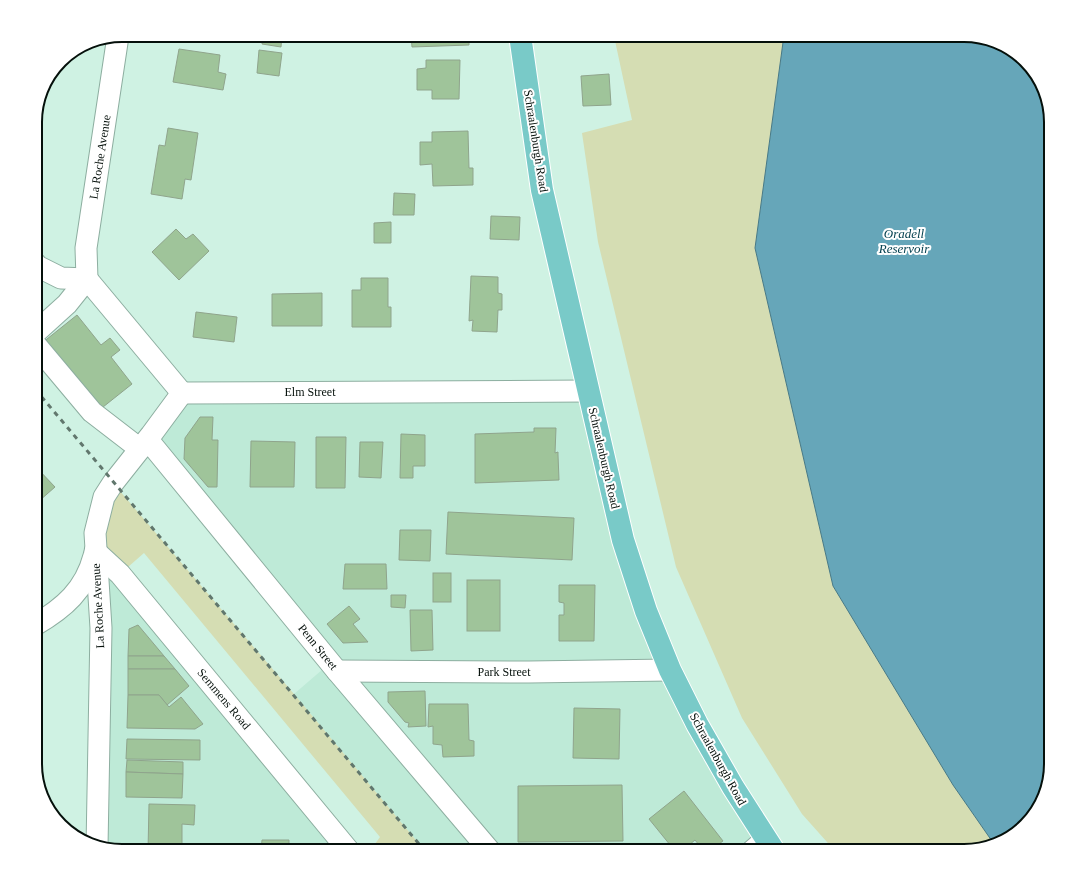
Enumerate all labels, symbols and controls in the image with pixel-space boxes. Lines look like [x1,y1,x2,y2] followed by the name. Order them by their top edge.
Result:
[521,89,551,193] street label: Schraalenburgh Road
[86,114,114,200] street label: La Roche Avenue
[878,226,930,256] water label: Oradell Reservoir
[285,385,336,399] street label: Elm Street
[586,406,622,510] street label: Schraalenburgh Road
[89,563,107,649] street label: La Roche Avenue
[295,621,341,673] street label: Penn Street
[478,665,531,679] street label: Park Street
[195,666,253,732] street label: Semmens Road
[687,710,749,808] street label: Schraalenburgh Road

